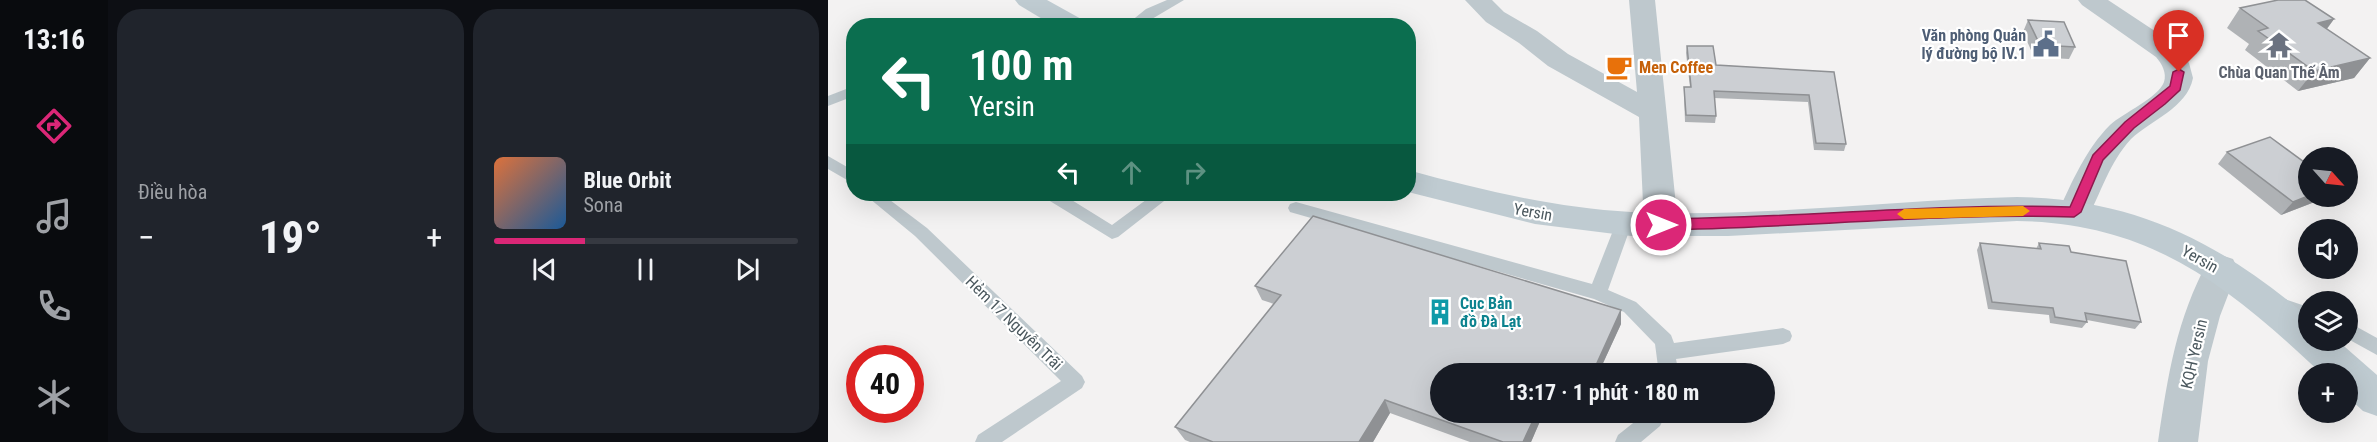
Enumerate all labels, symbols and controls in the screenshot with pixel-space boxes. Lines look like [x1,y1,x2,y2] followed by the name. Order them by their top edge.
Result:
[2153,10,2204,72] pin
[2162,19,2195,52] icon: arrive
[23,24,85,56] text: 13:16
[1922,26,2026,63] place label: Văn phòng Quản lý đường bộ IV.1
[2031,29,2061,59] public building icon: Văn phòng Quản lý đường bộ IV.1
[2264,30,2294,60] temple icon: Chùa Quan Thế Âm
[969,41,1074,90] text: 100 m
[870,42,948,120] icon: left
[1604,52,1634,82] cafe icon: Men Coffee
[1639,58,1713,77] place label: Men Coffee
[2218,63,2340,82] place label: Chùa Quan Thế Âm
[969,91,1035,123] text: Yersin
[33,105,75,147] icon: directions
[2298,147,2358,207] north arrow
[2298,147,2358,423] map controls
[1052,156,1085,189] icon: left
[1115,156,1148,189] icon: ahead
[1178,156,1211,189] icon: right
[584,168,672,193] text: Blue Orbit
[138,180,207,204] text: Điều hòa
[584,193,623,217] text: Sona
[1629,193,1693,257] position arrow
[33,195,75,237] icon: music
[1512,199,1554,225] street label: Yersin
[259,211,322,264] text: 19°
[138,218,155,257] text: −
[426,218,442,257] text: +
[2298,219,2358,279] button: sound
[2178,241,2222,277] street label: Yersin
[528,253,561,286] icon: previous
[629,253,662,286] icon: pause
[731,253,764,286] icon: next
[962,272,1066,374] street label: Hẻm 17 Nguyễn Trãi
[33,285,75,327] icon: phone
[2298,291,2358,351] button: layers
[1460,294,1521,331] place label: Cục Bản đồ Đà Lạt
[1425,297,1455,327] building icon: Cục Bản đồ Đà Lạt
[2177,317,2211,391] street label: KQH Yersin
[846,345,924,423] speed limit sign: 40
[2298,363,2358,423] button: +
[33,376,75,418] icon: climate
[1506,380,1699,405] text: 13:17 · 1 phút · 180 m

